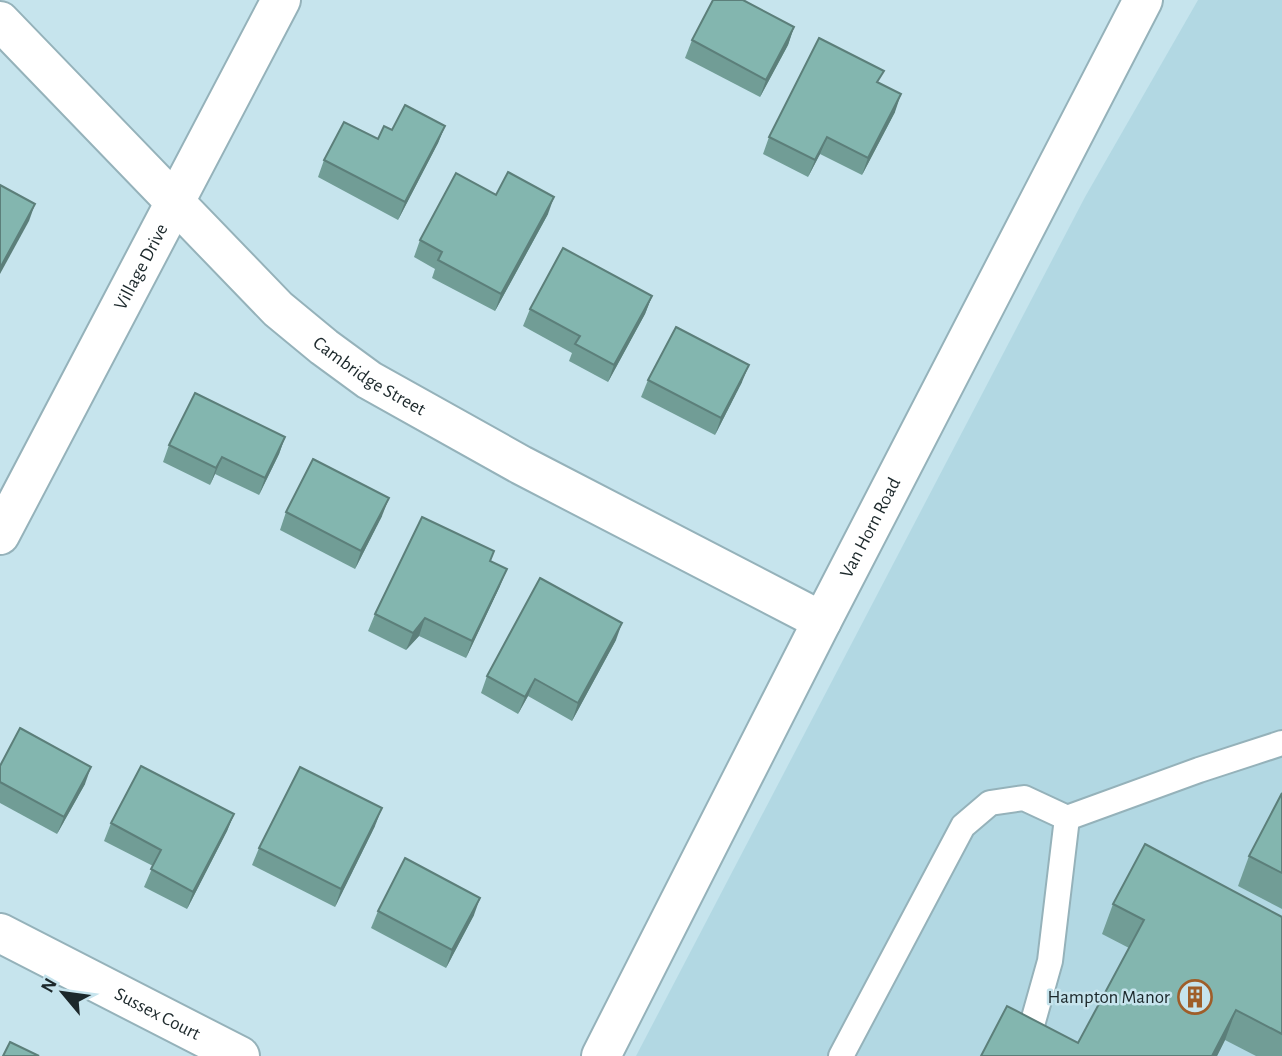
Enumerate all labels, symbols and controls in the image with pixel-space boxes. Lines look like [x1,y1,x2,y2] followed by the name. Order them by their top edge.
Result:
[111,221,171,313] street label: Village Drive
[310,333,429,419] street label: Cambridge Street
[837,474,904,581] street label: Van Horn Road
[28,958,98,1028] north arrow
[38,975,61,996] text: N
[1176,978,1214,1016] building icon: Hampton Manor
[112,984,203,1044] street label: Sussex Court
[1048,988,1170,1007] place label: Hampton Manor

